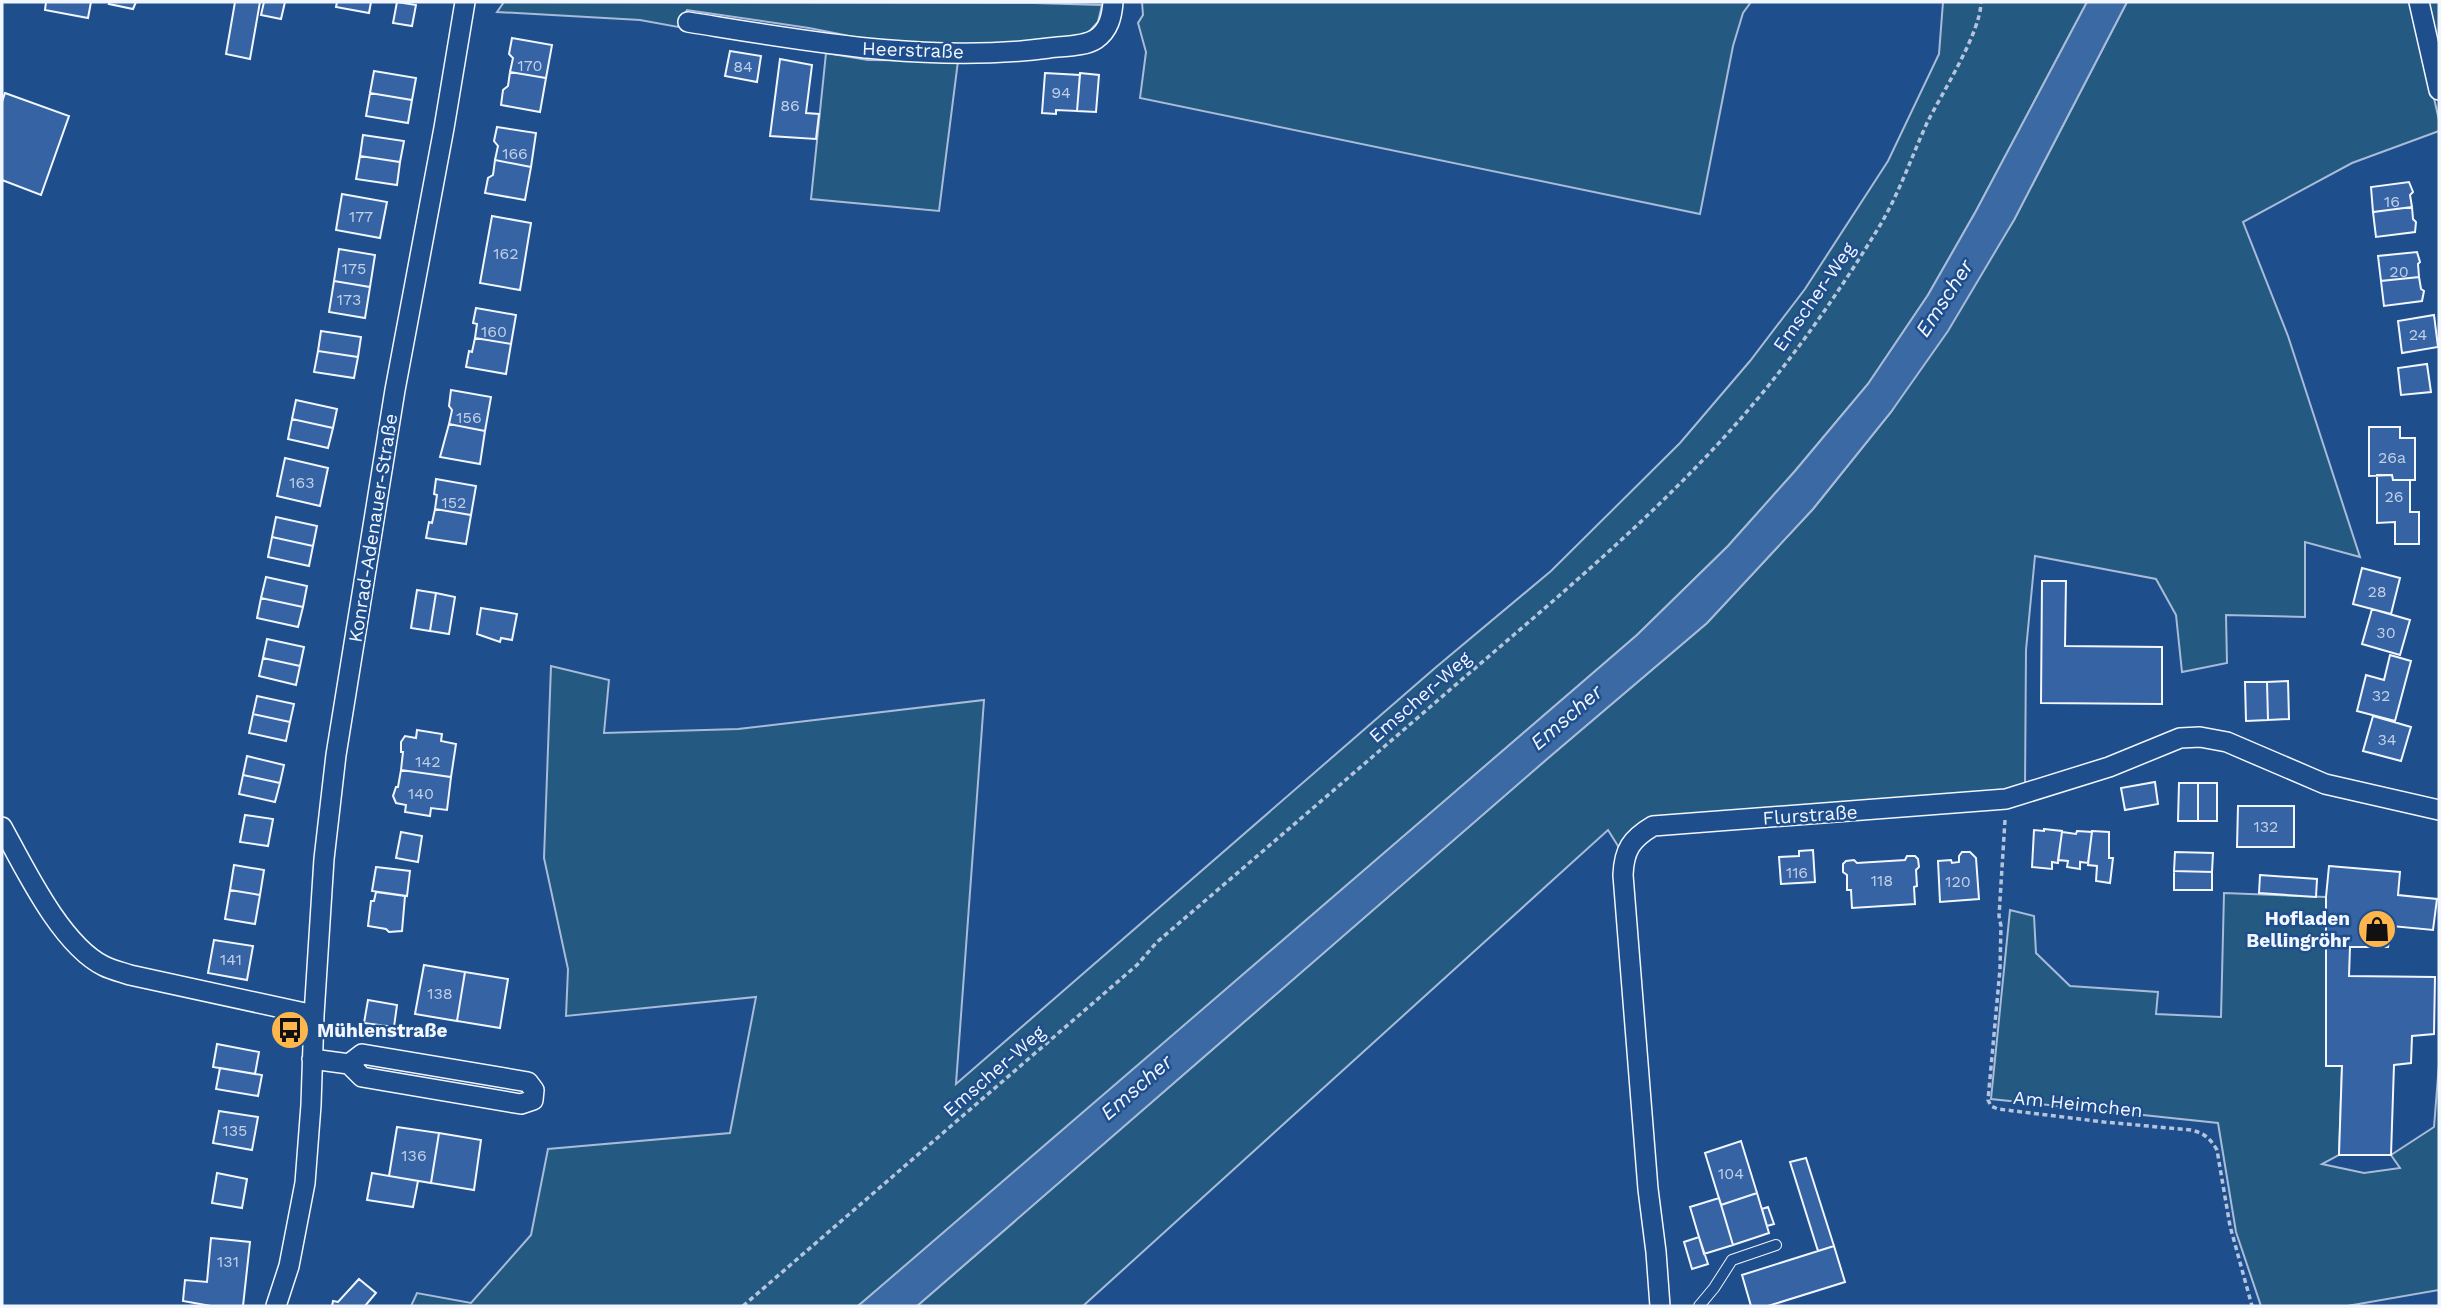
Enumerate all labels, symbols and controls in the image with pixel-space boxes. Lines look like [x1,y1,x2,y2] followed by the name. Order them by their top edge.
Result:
[862,37,964,63] street label: Heerstraße
[518,56,542,75] house number: 170
[733,57,753,76] house number: 84
[1051,83,1071,102] house number: 94
[780,96,800,115] house number: 86
[502,144,528,163] house number: 166
[2384,192,2400,211] house number: 16
[349,207,373,226] house number: 177
[1768,237,1861,356] street label: Emscher-Weg
[493,244,519,263] house number: 162
[1910,254,1979,341] water label: Emscher
[342,259,366,278] house number: 175
[2389,262,2409,281] house number: 20
[337,290,361,309] house number: 173
[481,322,507,341] house number: 160
[2409,325,2428,344] house number: 24
[456,408,482,427] house number: 156
[344,412,402,644] street label: Konrad-Adenauer-Straße
[2378,448,2406,467] house number: 26a
[289,473,315,492] house number: 163
[2384,487,2404,506] house number: 26
[442,493,466,512] house number: 152
[2367,582,2387,601] house number: 28
[2376,623,2396,642] house number: 30
[1364,646,1476,748] street label: Emscher-Weg
[1525,678,1608,755] water label: Emscher
[2372,686,2390,705] house number: 32
[2377,730,2397,749] house number: 34
[415,752,441,771] house number: 142
[408,784,434,803] house number: 140
[1762,800,1858,830] street label: Flurstraße
[2254,817,2278,836] house number: 132
[1786,863,1808,882] house number: 116
[1871,871,1893,890] house number: 118
[1945,872,1971,891] house number: 120
[2246,907,2351,952] place label: Hofladen Bellingröhr
[2356,908,2398,950] shop icon: Hofladen Bellingröhr
[220,950,242,969] house number: 141
[427,984,453,1003] house number: 138
[269,1009,311,1051] bus stop icon: Mühlenstraße
[317,1019,448,1042] place label: Mühlenstraße
[938,1020,1050,1122] street label: Emscher-Weg
[1095,1048,1178,1125] water label: Emscher
[2012,1086,2144,1122] street label: Am Heimchen
[223,1121,247,1140] house number: 135
[401,1146,427,1165] house number: 136
[1718,1164,1744,1183] house number: 104
[217,1252,239,1271] house number: 131

